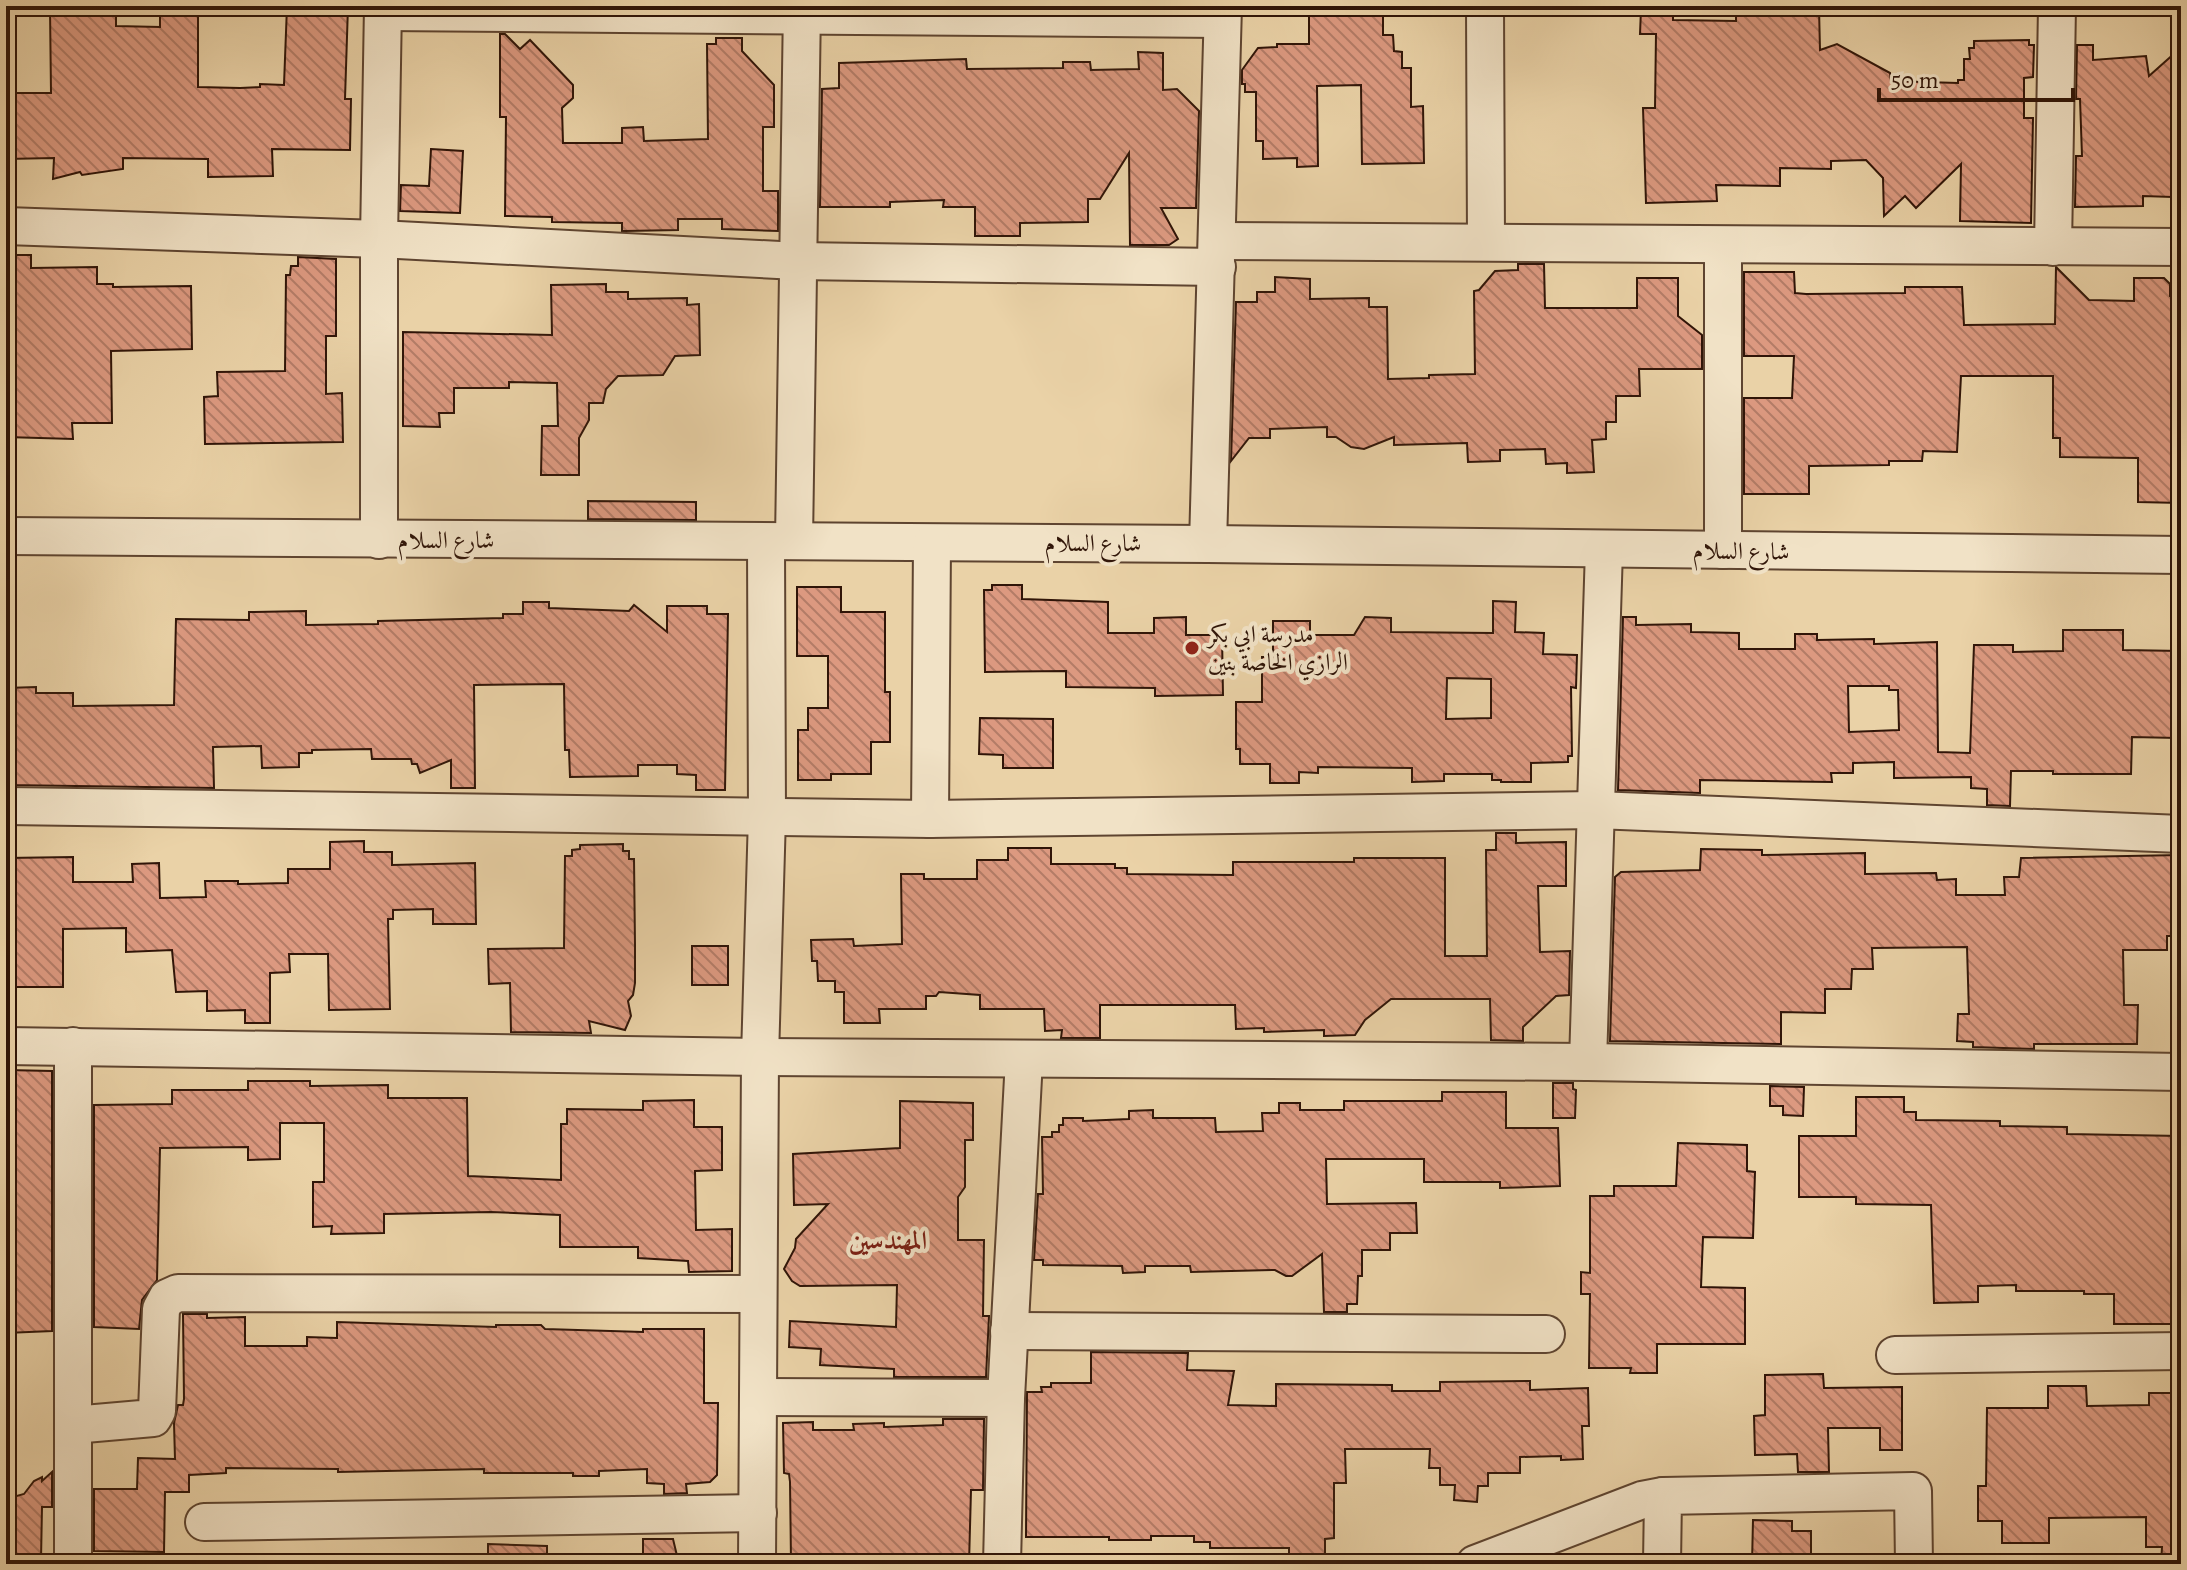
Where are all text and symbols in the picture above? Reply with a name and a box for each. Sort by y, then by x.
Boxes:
scale bar [1879,52,2073,102]
text: 50 m [1891,64,1939,96]
street label: شارع السلام [398,524,494,561]
street label: شارع السلام [1045,527,1141,564]
street label: شارع السلام [1692,534,1790,573]
place label: مدرسة ابي بكر الرازي الخاصة بنين [1205,618,1348,681]
marker: مدرسة ابي بكر الرازي الخاصة بنين [1183,639,1201,657]
district label: المهندسين [849,1223,927,1258]

